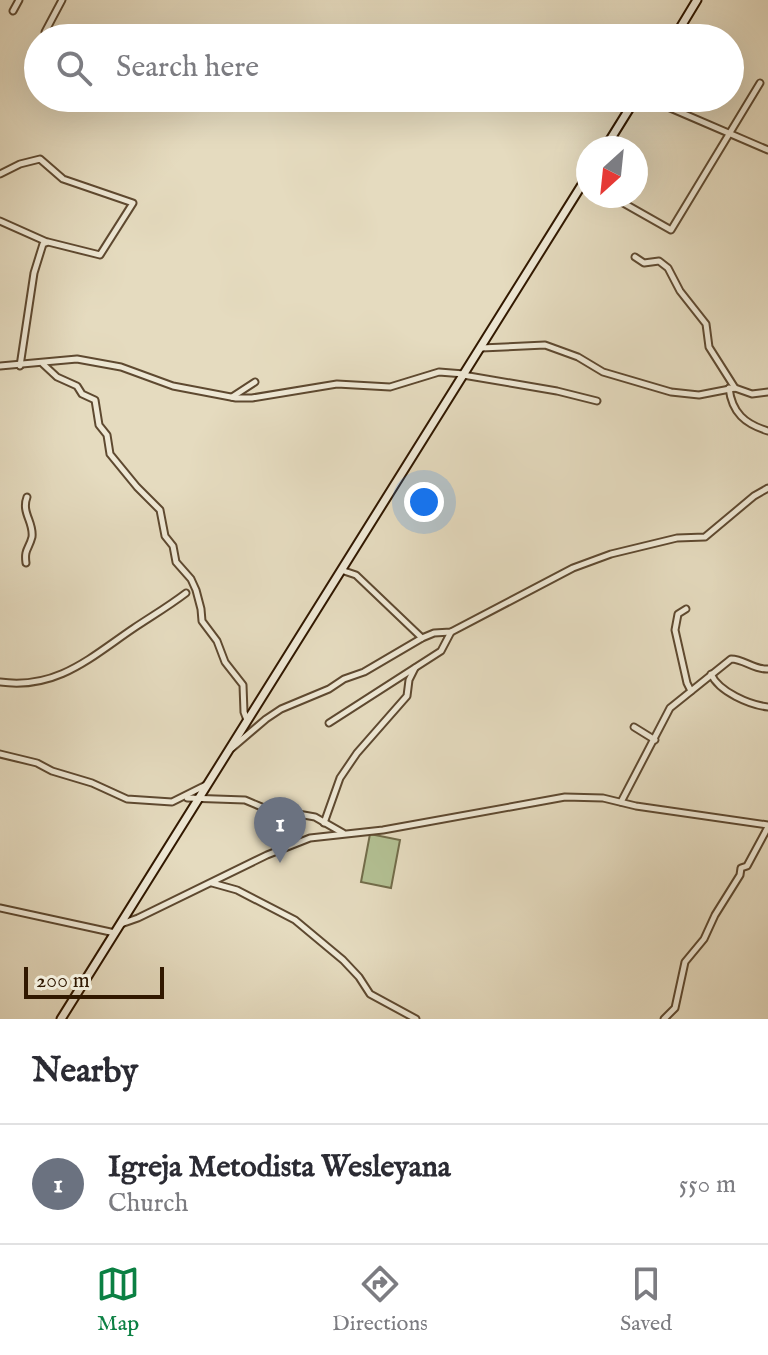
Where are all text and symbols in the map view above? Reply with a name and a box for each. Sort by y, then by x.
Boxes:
search box [24,24,744,112]
icon: search [52,46,96,90]
text: Search here [116,49,259,87]
north arrow [576,136,648,208]
your location [404,482,444,522]
pin: 1 [254,797,306,863]
scale bar [24,963,164,999]
text: 200 m [36,967,90,995]
text: Nearby [32,1050,138,1093]
text: Igreja Metodista Wesleyana [108,1149,451,1187]
text: 1 [53,1168,63,1201]
text: 550 m [679,1168,736,1201]
text: Church [108,1187,188,1220]
tab: Map [96,1262,140,1338]
tab: Directions [332,1262,428,1338]
tab: Saved [620,1262,672,1338]

